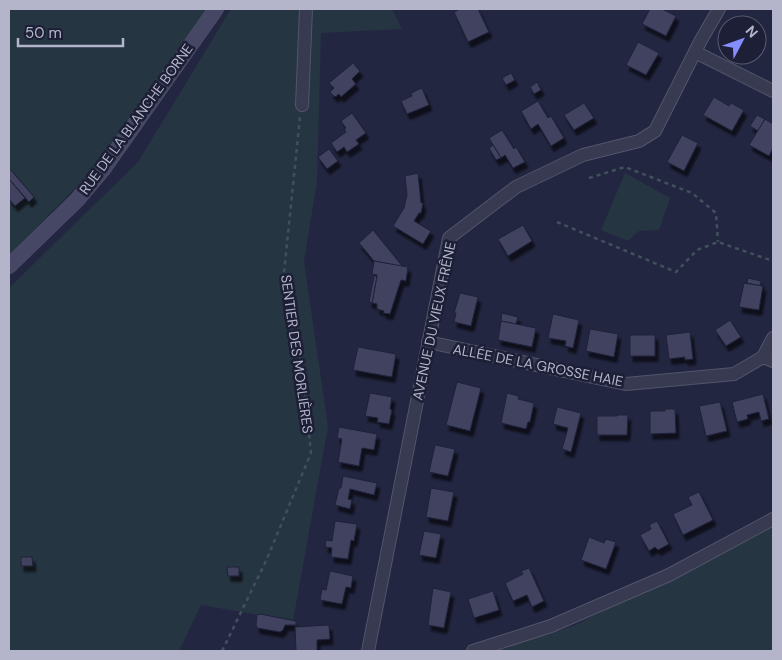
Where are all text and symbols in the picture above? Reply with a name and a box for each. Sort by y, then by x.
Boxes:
scale bar [18,15,122,47]
north arrow [717,15,767,65]
text: N [742,22,762,41]
text: 50 m [25,23,62,43]
street label: RUE DE LA BLANCHE BORNE [75,40,197,198]
street label: AVENUE DU VIEUX FRÊNE [408,240,460,402]
street label: SENTIER DES MORLIÈRES [277,274,317,434]
street label: ALLÉE DE LA GROSSE HAIE [451,340,625,390]

